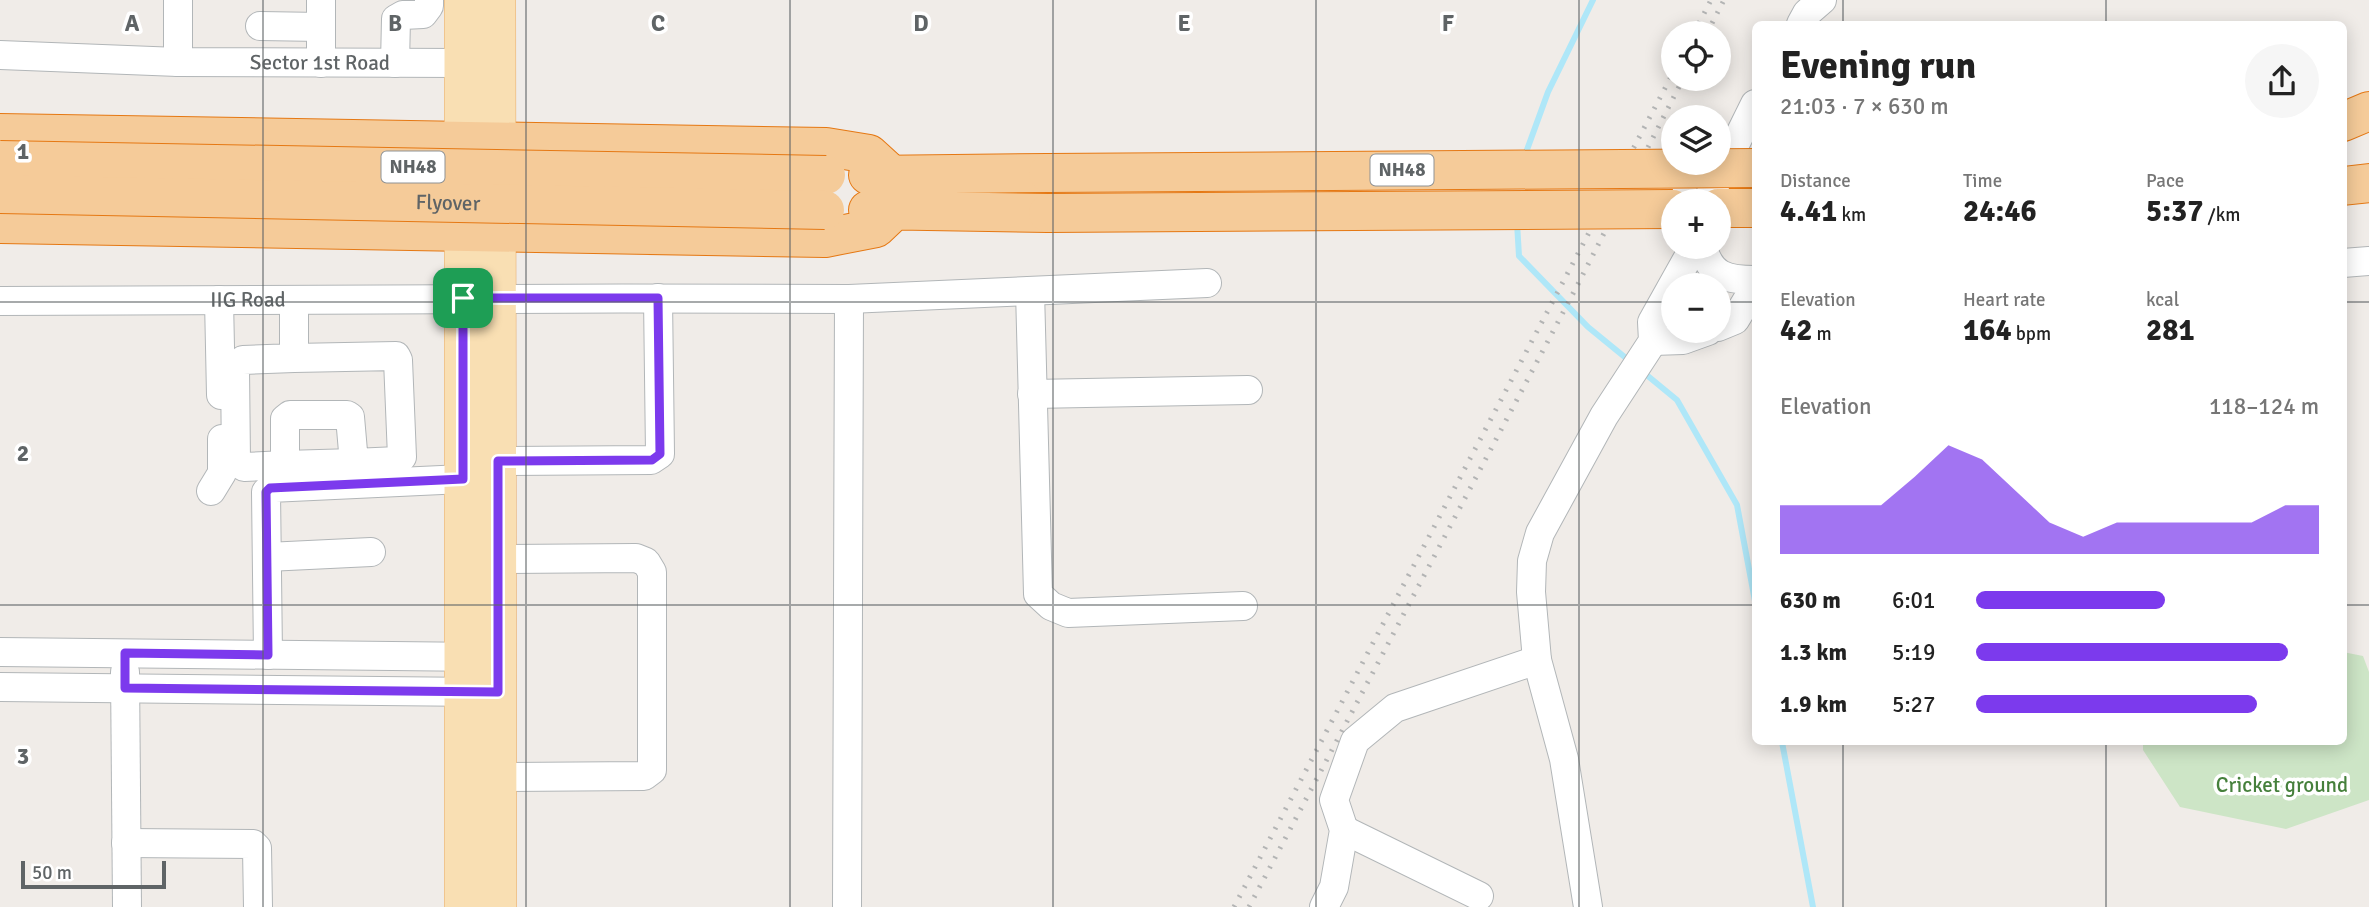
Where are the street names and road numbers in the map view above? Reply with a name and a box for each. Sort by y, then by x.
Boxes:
street label: Sector 1st Road [250,49,390,76]
road number: NH48 [382,152,444,182]
road number: NH48 [1370,154,1434,186]
street label: Flyover [415,189,481,216]
street label: IIG Road [210,286,286,313]

